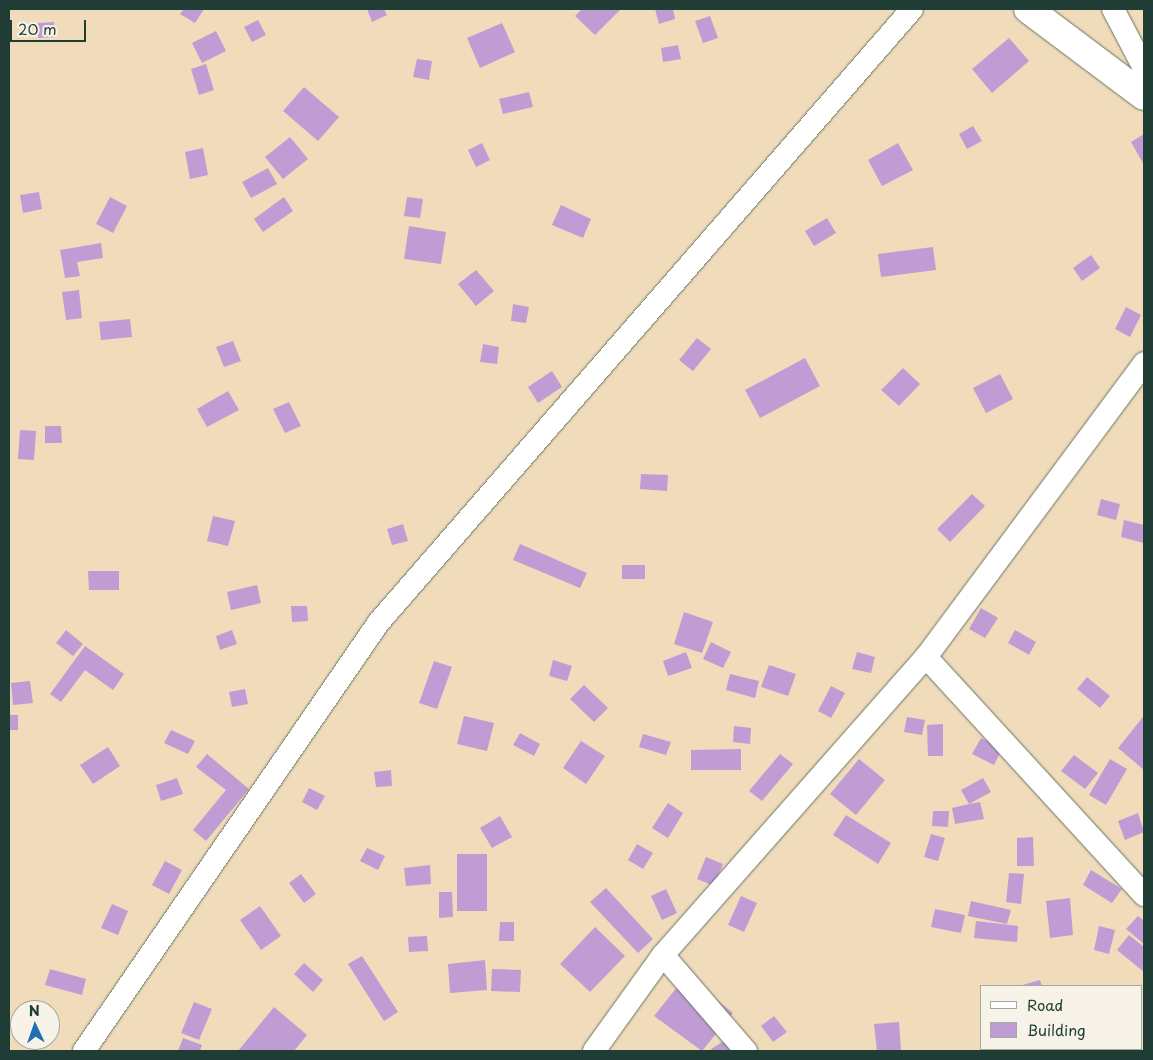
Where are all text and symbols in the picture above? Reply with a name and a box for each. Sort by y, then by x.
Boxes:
scale bar [12,10,89,42]
text: 20 m [18,17,57,40]
legend [980,985,1143,1050]
text: Road [1027,993,1063,1016]
north arrow [10,1000,60,1050]
text: N [28,1000,40,1021]
text: Building [1027,1018,1086,1041]

